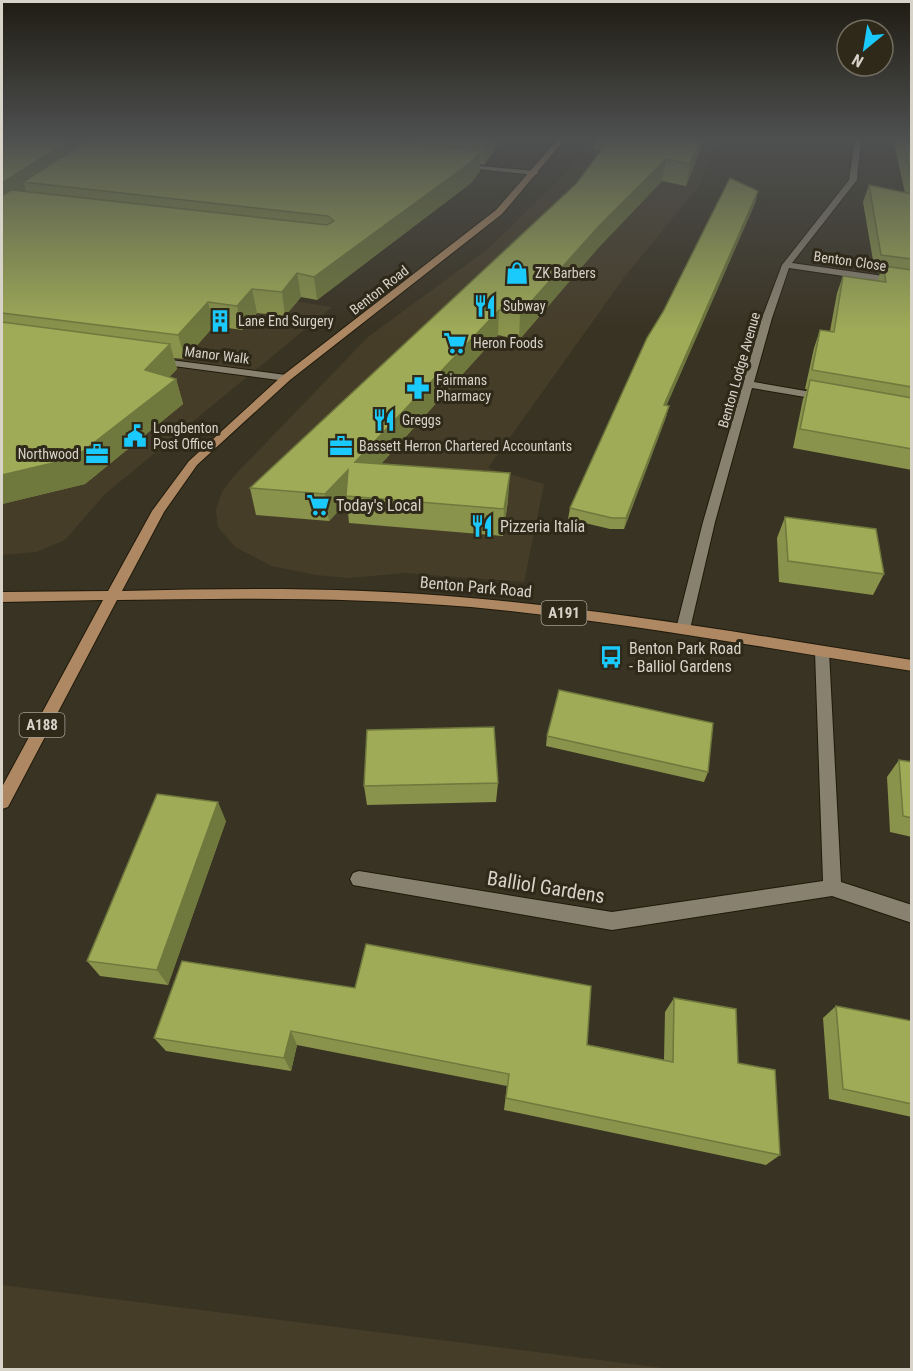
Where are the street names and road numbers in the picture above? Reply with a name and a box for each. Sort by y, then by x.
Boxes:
street label: Benton Close [813,248,888,274]
street label: Benton Road [346,262,412,318]
street label: Benton Lodge Avenue [715,310,763,430]
street label: Manor Walk [184,343,251,367]
street label: Benton Park Road [419,573,533,601]
road number: A191 [542,601,586,625]
road number: A188 [20,713,64,737]
street label: Balliol Gardens [485,866,607,908]

